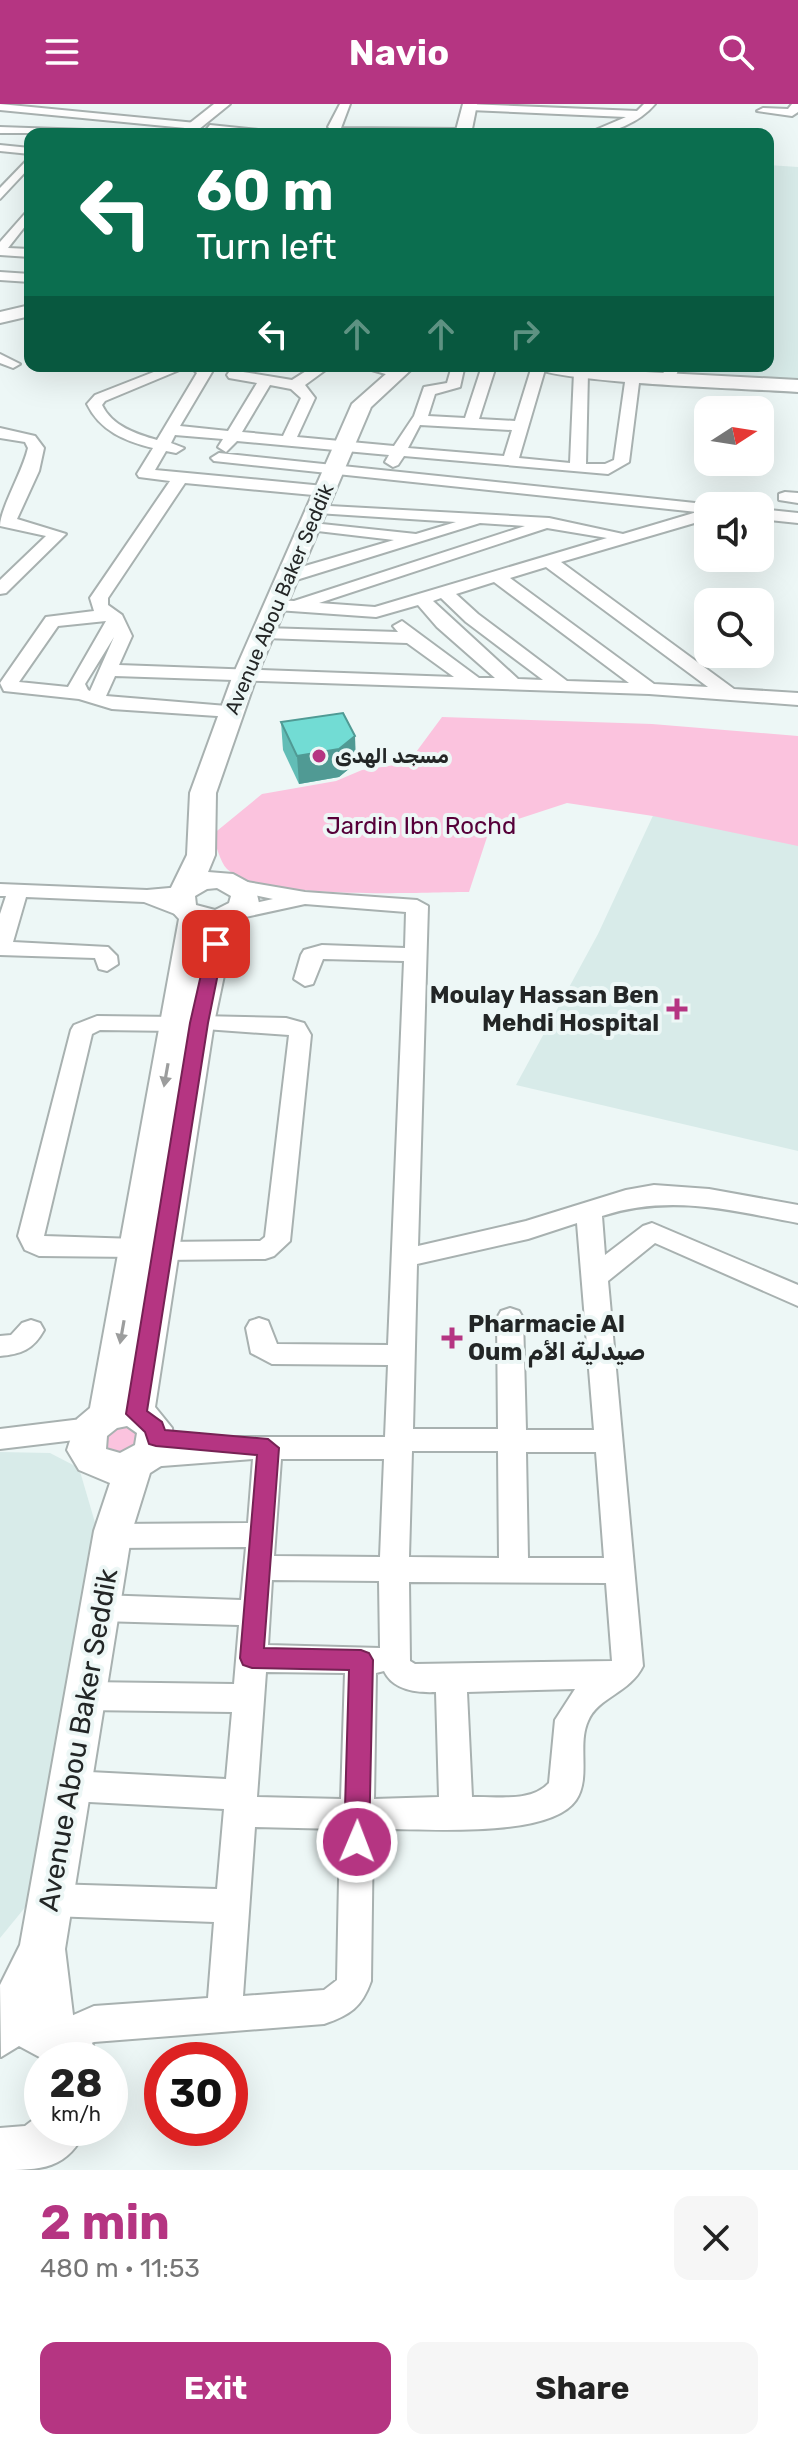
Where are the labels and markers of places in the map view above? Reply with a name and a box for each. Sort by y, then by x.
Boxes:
place label: مسجد الهدى [335,744,449,768]
marker: مسجد الهدى [310,747,328,765]
pin [182,910,250,978]
place label: Moulay Hassan Ben Mehdi Hospital [430,981,659,1037]
marker: Moulay Hassan Ben Mehdi Hospital [666,998,688,1020]
place label: Pharmacie Al Oum صيدلية الأم [468,1310,645,1368]
marker: Pharmacie Al Oum صيدلية الأم [443,1329,461,1347]

